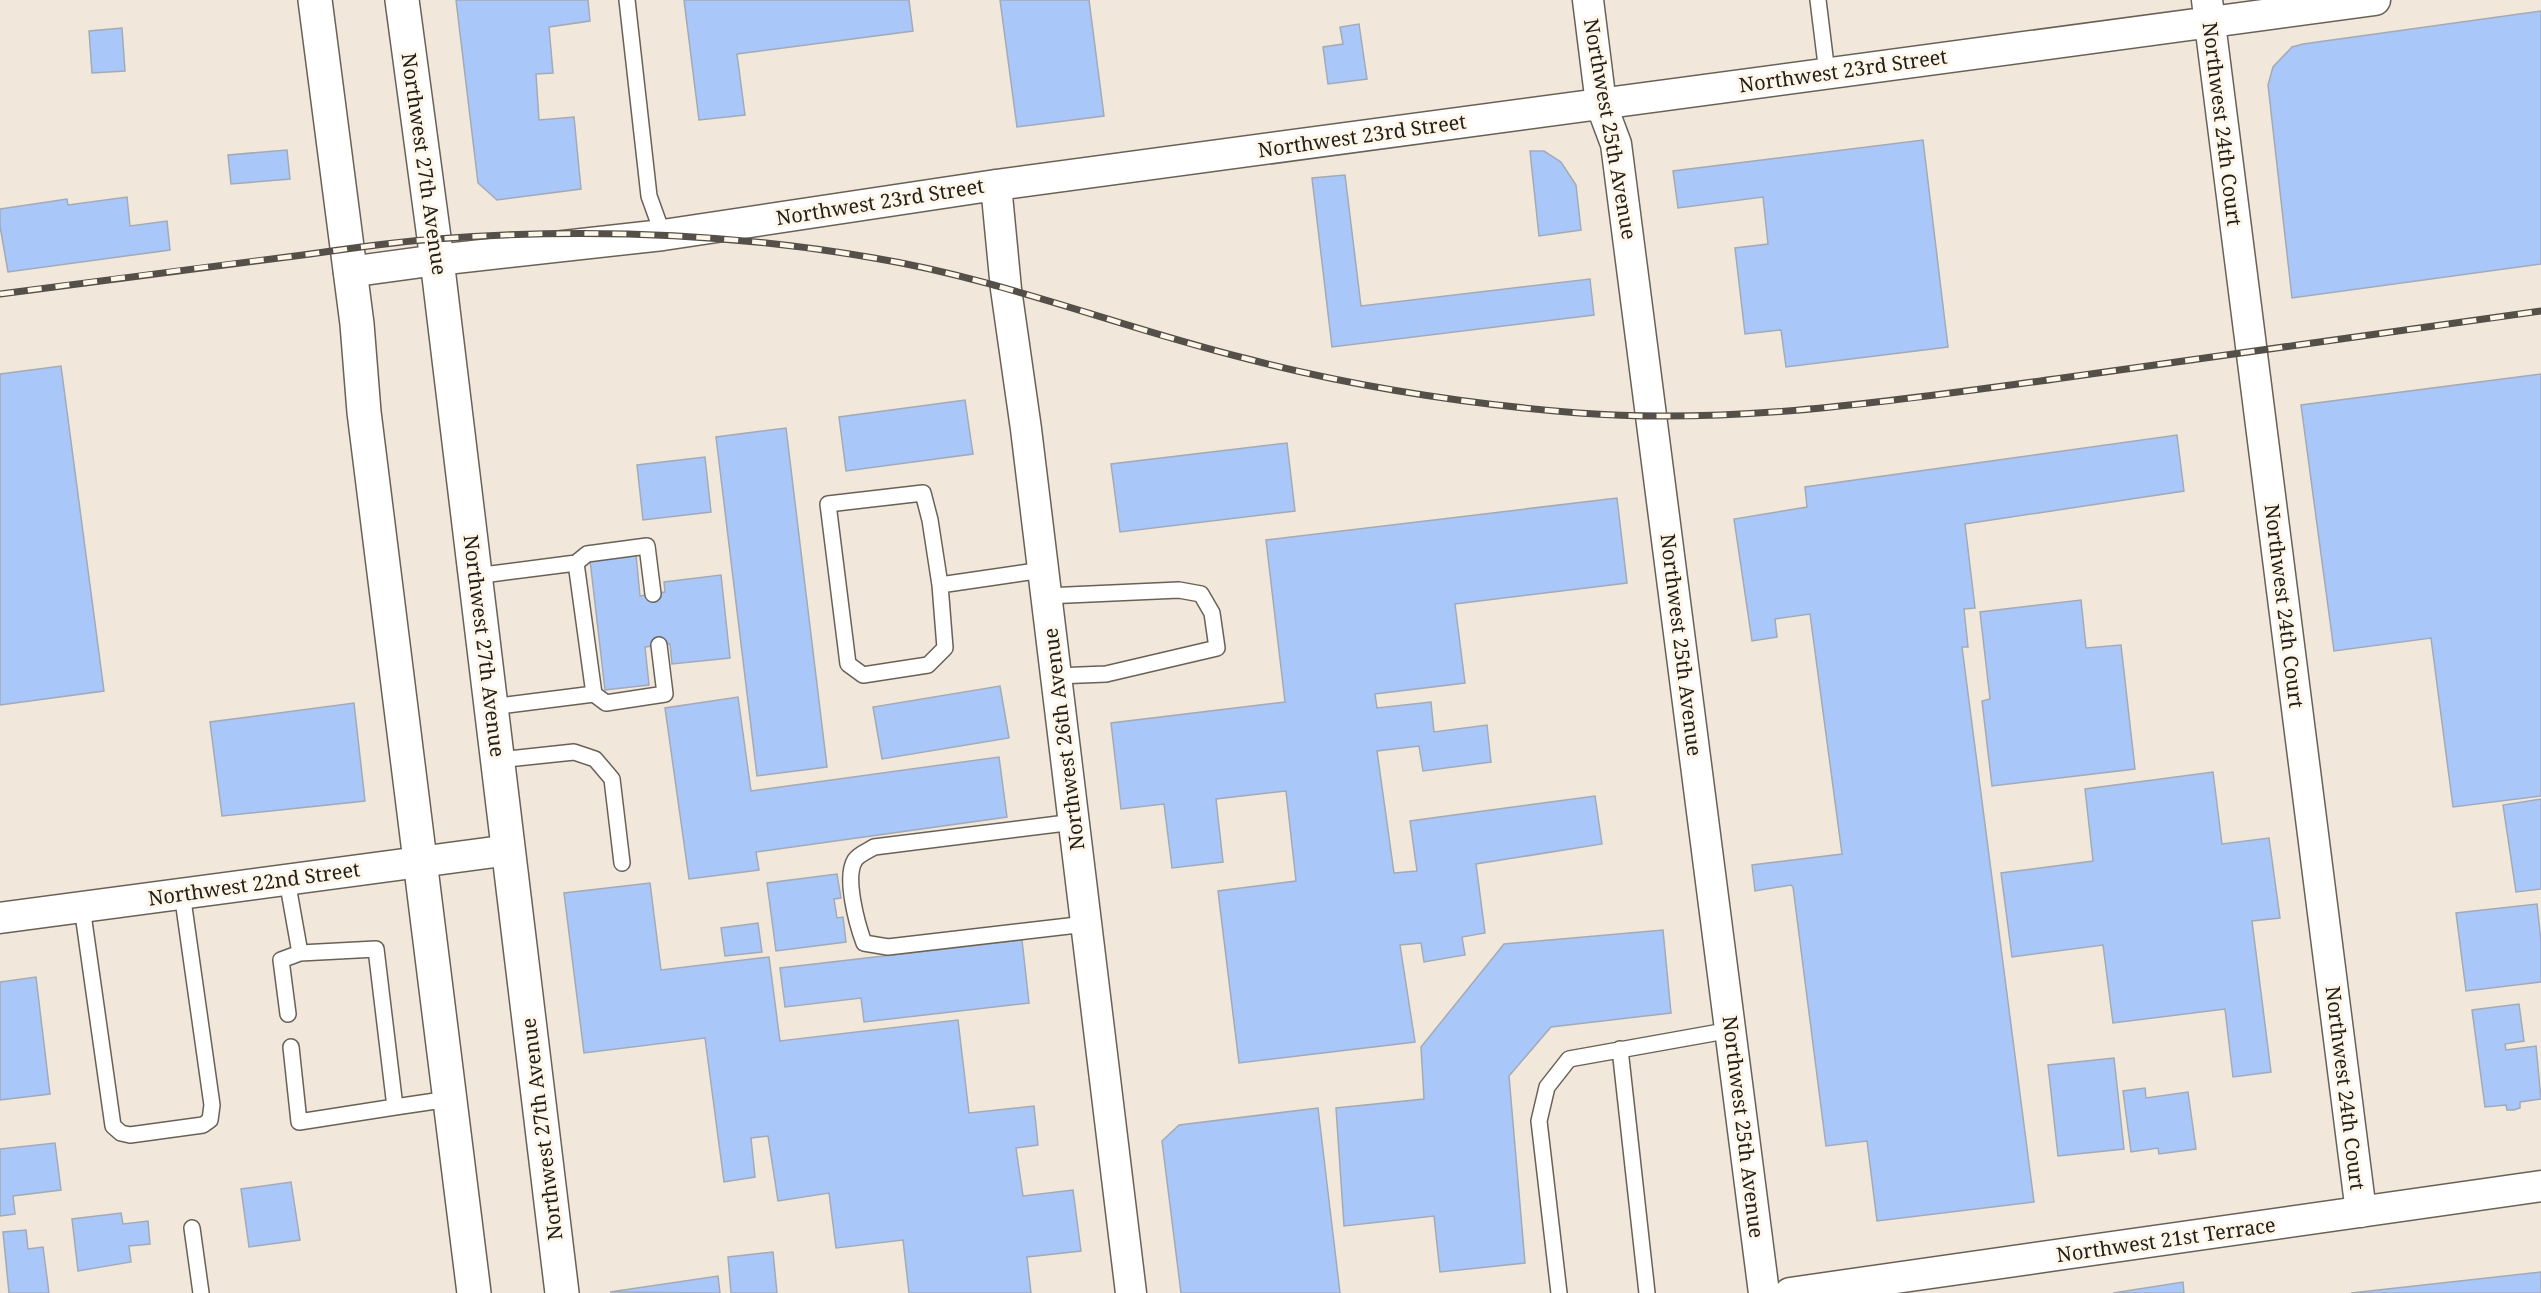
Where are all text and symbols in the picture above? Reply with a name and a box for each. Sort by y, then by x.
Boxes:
street label: Northwest 25th Avenue [1578,16,1643,242]
street label: Northwest 24th Court [2197,20,2248,228]
street label: Northwest 23rd Street [1737,43,1949,99]
street label: Northwest 27th Avenue [396,51,453,277]
street label: Northwest 23rd Street [1256,108,1468,164]
street label: Northwest 23rd Street [774,172,986,231]
street label: Northwest 24th Court [2259,502,2310,710]
street label: Northwest 25th Avenue [1654,532,1709,758]
street label: Northwest 27th Avenue [457,533,512,759]
street label: Northwest 26th Avenue [1036,626,1091,852]
street label: Northwest 22nd Street [146,855,362,912]
street label: Northwest 24th Court [2320,984,2371,1192]
street label: Northwest 25th Avenue [1716,1014,1771,1240]
street label: Northwest 27th Avenue [514,1016,569,1242]
street label: Northwest 21st Terrace [2055,1211,2277,1268]

